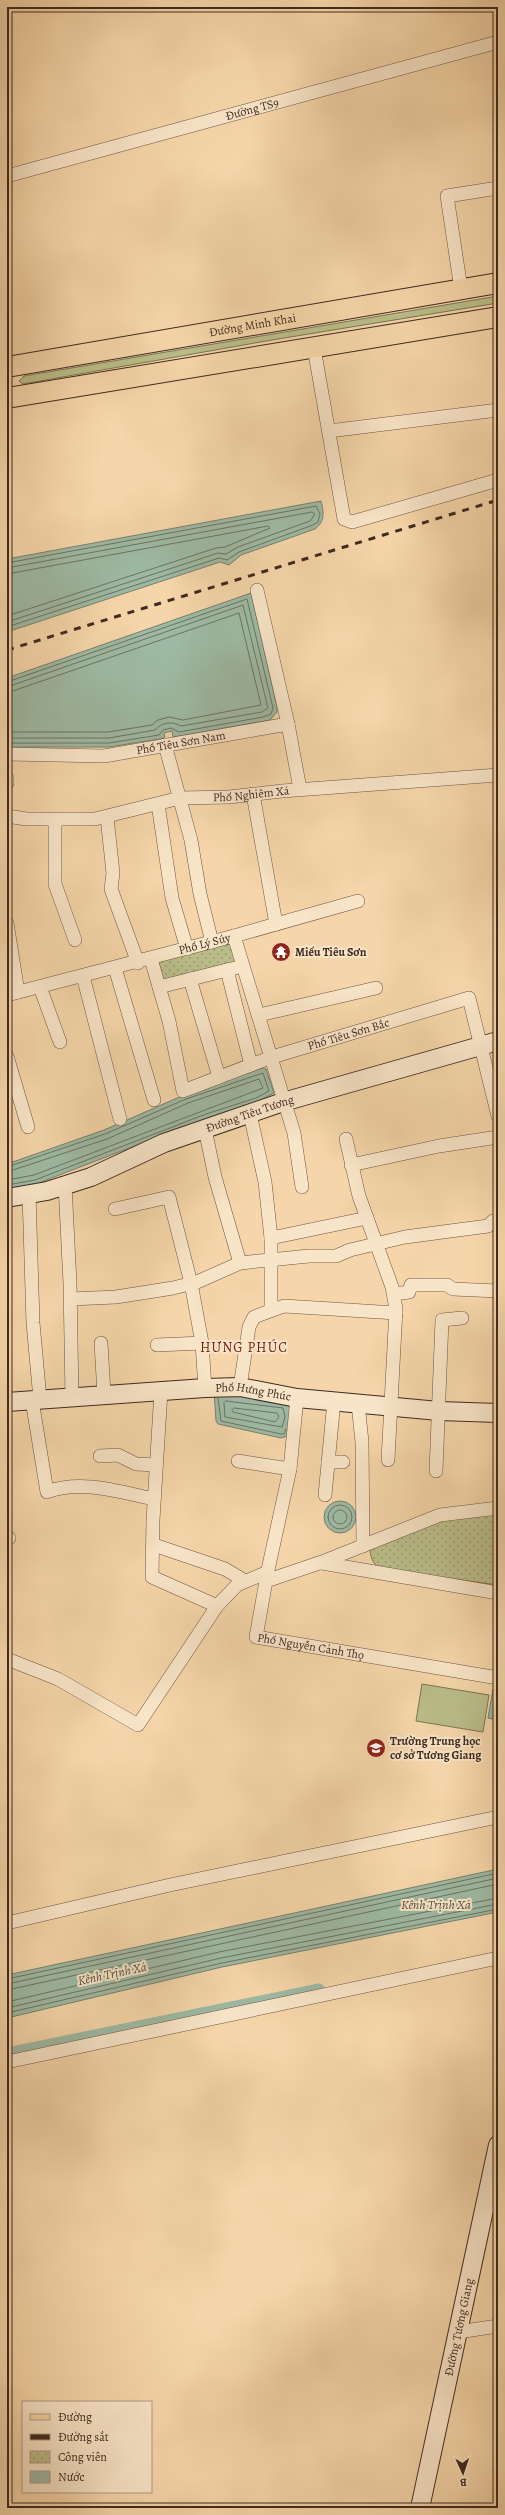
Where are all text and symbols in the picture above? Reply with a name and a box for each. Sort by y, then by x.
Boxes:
street label: Đường TS9 [224,94,281,124]
street label: Đường Minh Khai [208,310,297,340]
street label: Phố Tiêu Sơn Nam [135,727,227,758]
street label: Phố Nghiêm Xá [213,782,290,805]
street label: Phố Lý Súy [177,929,233,958]
temple icon: Miếu Tiêu Sơn [270,941,292,963]
place label: Miếu Tiêu Sơn [295,944,367,960]
street label: Phố Tiêu Sơn Bắc [306,1014,391,1054]
street label: Đường Tiêu Tương [204,1091,296,1136]
district label: HƯNG PHÚC [200,1338,288,1357]
street label: Phố Hưng Phúc [215,1378,292,1405]
street label: Phố Nguyễn Cảnh Thọ [256,1629,365,1663]
place label: Trường Trung học cơ sở Tương Giang [390,1733,482,1763]
school or university icon: Trường Trung học cơ sở Tương Giang [365,1737,387,1759]
water label: Kênh Trịnh Xá [401,1896,471,1913]
water label: Kênh Trịnh Xá [76,1958,148,1989]
street label: Đường Tương Giang [441,2277,477,2378]
legend [22,2401,152,2493]
text: Đường [58,2409,92,2425]
text: Đường sắt [58,2429,109,2445]
text: Công viên [58,2449,107,2465]
north arrow [443,2453,483,2493]
text: Nước [58,2469,85,2485]
text: B [460,2475,467,2490]

